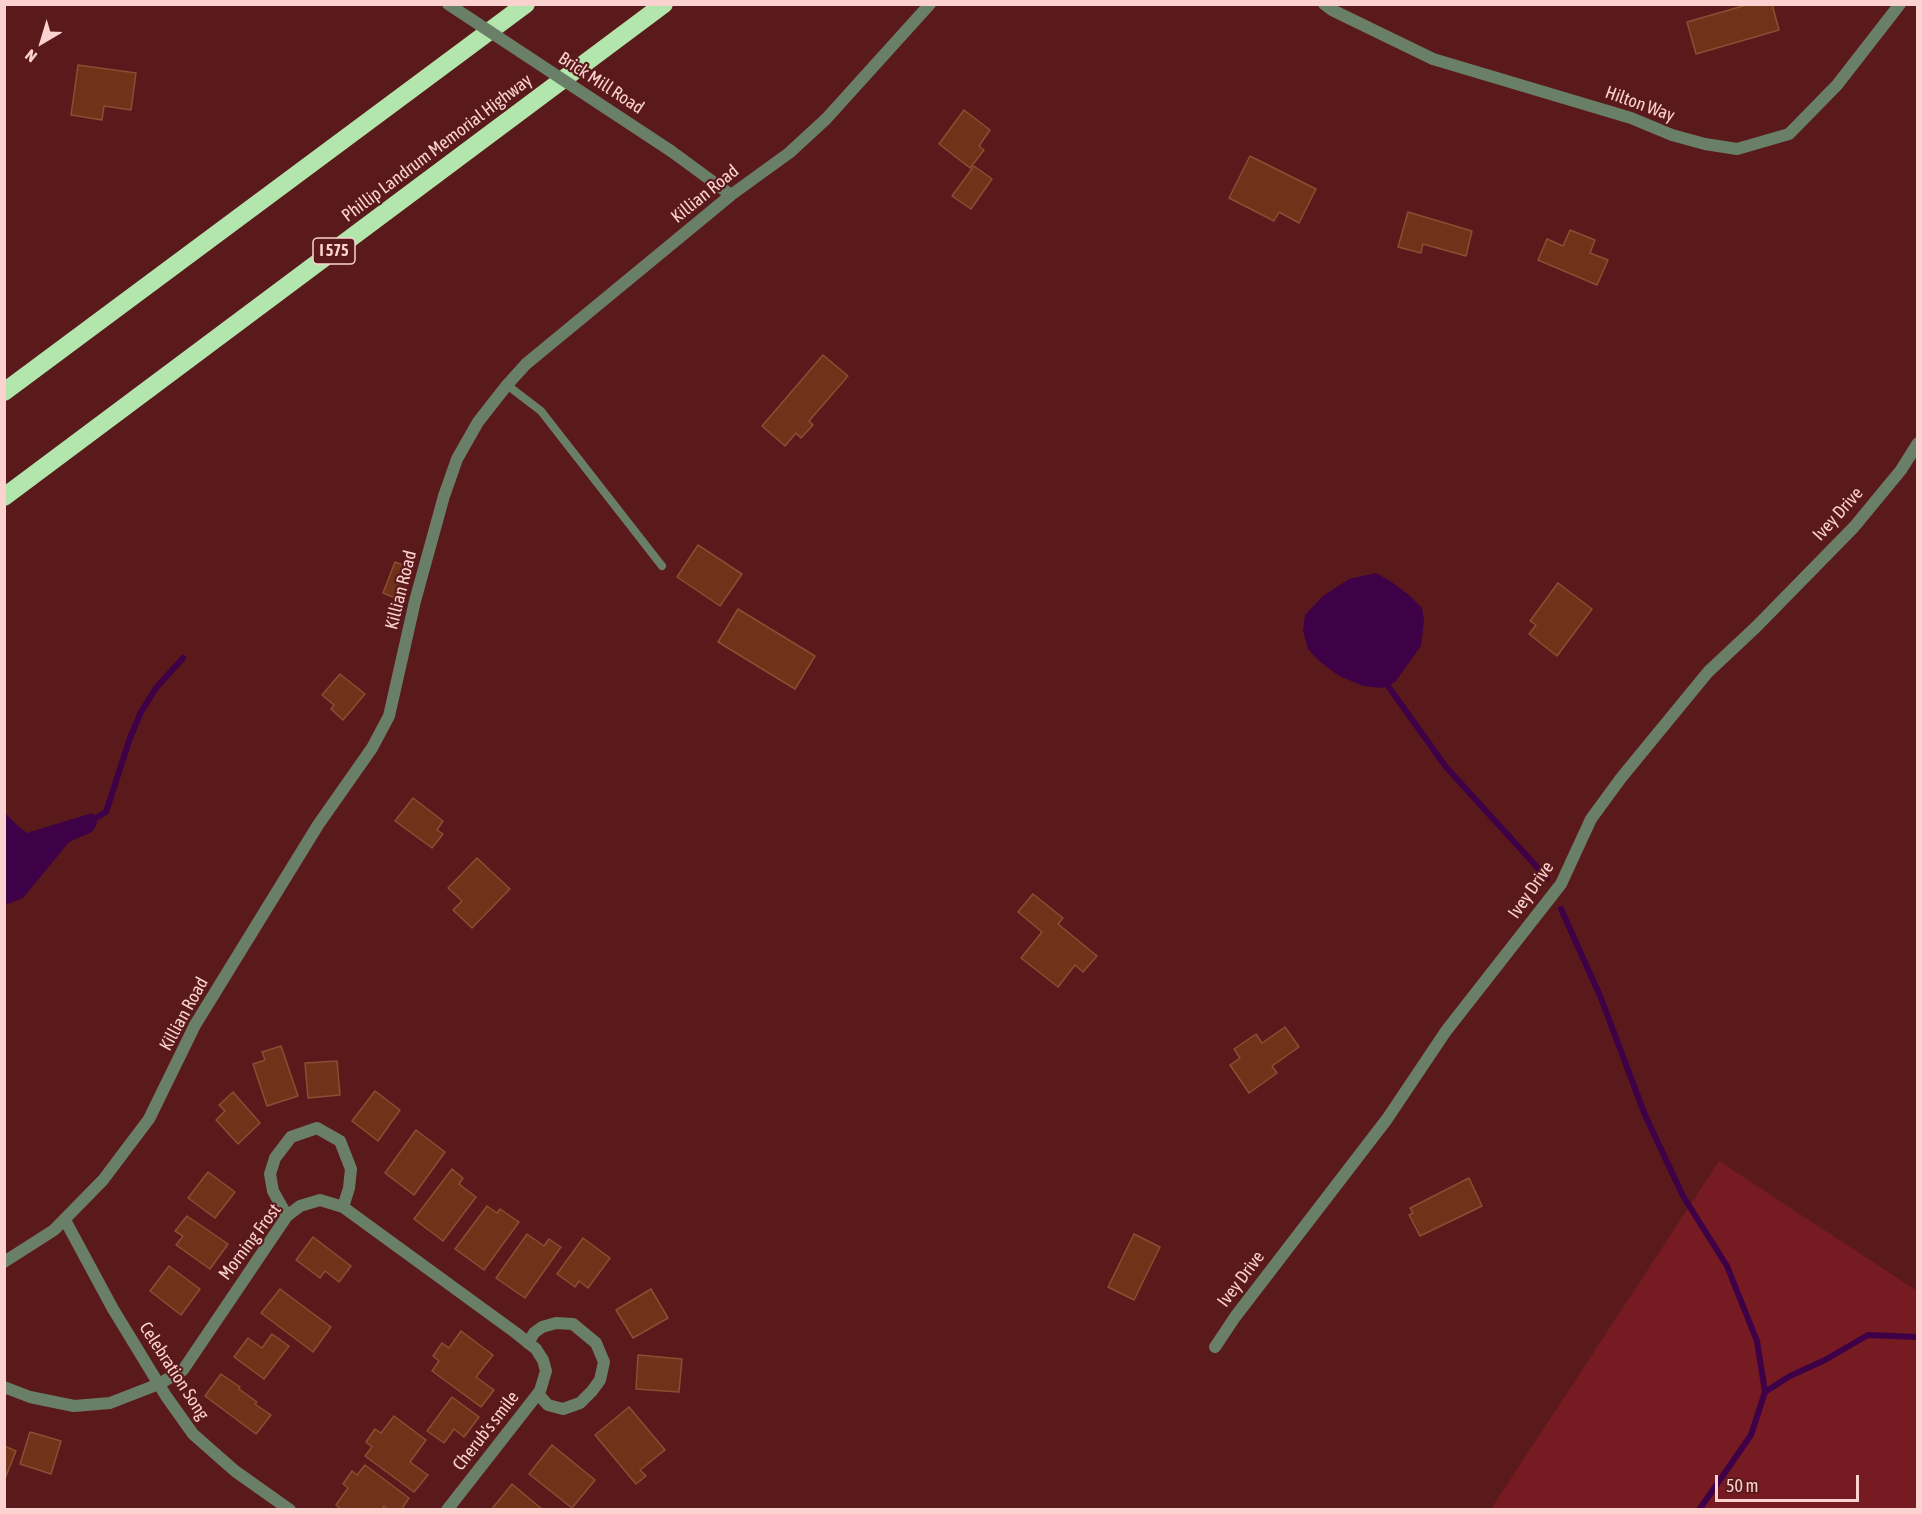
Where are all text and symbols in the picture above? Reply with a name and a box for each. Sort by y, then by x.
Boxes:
north arrow [12,12,72,72]
text: N [22,46,40,66]
street label: Brick Mill Road [554,47,648,119]
street label: Phillip Landrum Memorial Highway [338,69,536,227]
street label: Hilton Way [1602,81,1678,127]
street label: Killian Road [667,160,743,228]
road number: I 575 [313,238,355,264]
street label: Ivey Drive [1808,483,1868,545]
street label: Killian Road [381,548,421,632]
street label: Ivey Drive [1504,857,1558,923]
street label: Killian Road [155,974,213,1054]
street label: Morning Frost [214,1200,286,1284]
street label: Ivey Drive [1213,1247,1269,1311]
street label: Celebration Song [134,1318,214,1424]
street label: Cherub's smile [448,1387,524,1475]
scale bar [1718,1463,1862,1501]
text: 50 m [1726,1475,1758,1496]

